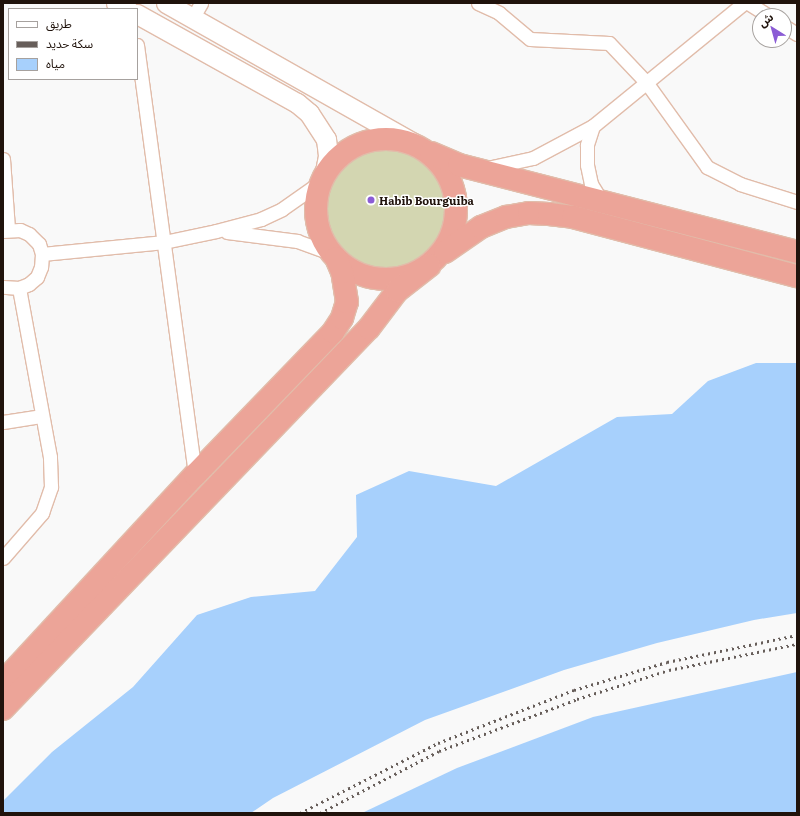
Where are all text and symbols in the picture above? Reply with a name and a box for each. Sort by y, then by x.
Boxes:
legend [8,8,138,80]
north arrow [752,8,792,48]
text: ش [755,8,776,30]
text: طريق [46,14,72,32]
text: سكة حديد [46,34,93,52]
text: مياه [46,54,65,72]
place label: Habib Bourguiba [379,193,474,207]
marker: Habib Bourguiba [366,195,376,205]

